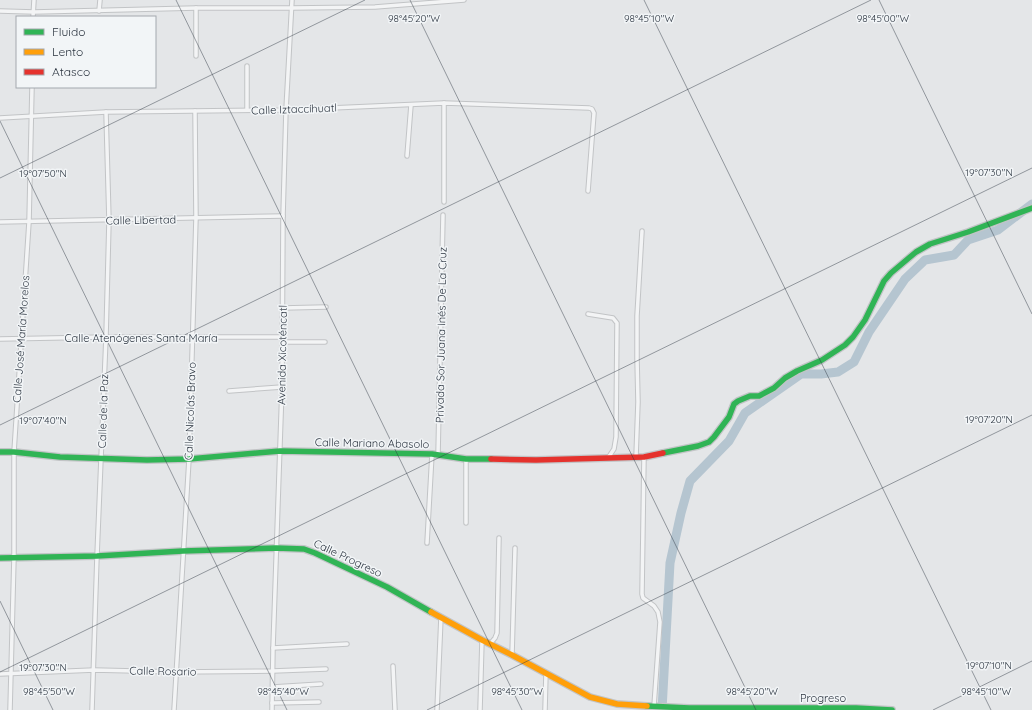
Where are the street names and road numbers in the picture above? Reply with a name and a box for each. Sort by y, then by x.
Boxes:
street label: Calle Iztaccíhuatl [251,101,337,117]
street label: Calle Libertad [106,212,176,228]
street label: Privada Sor Juana Inés De La Cruz [432,247,450,423]
street label: Calle José María Morelos [10,275,32,403]
street label: Avenida Xicoténcatl [274,305,290,405]
street label: Calle Atenógenes Santa María [64,331,218,345]
street label: Calle Nicolás Bravo [181,361,199,460]
street label: Calle de la Paz [95,374,111,448]
street label: Calle Mariano Abasolo [315,435,430,451]
street label: Calle Progreso [311,536,385,580]
street label: Calle Rosario [129,663,197,679]
street label: Progreso [800,691,846,705]

